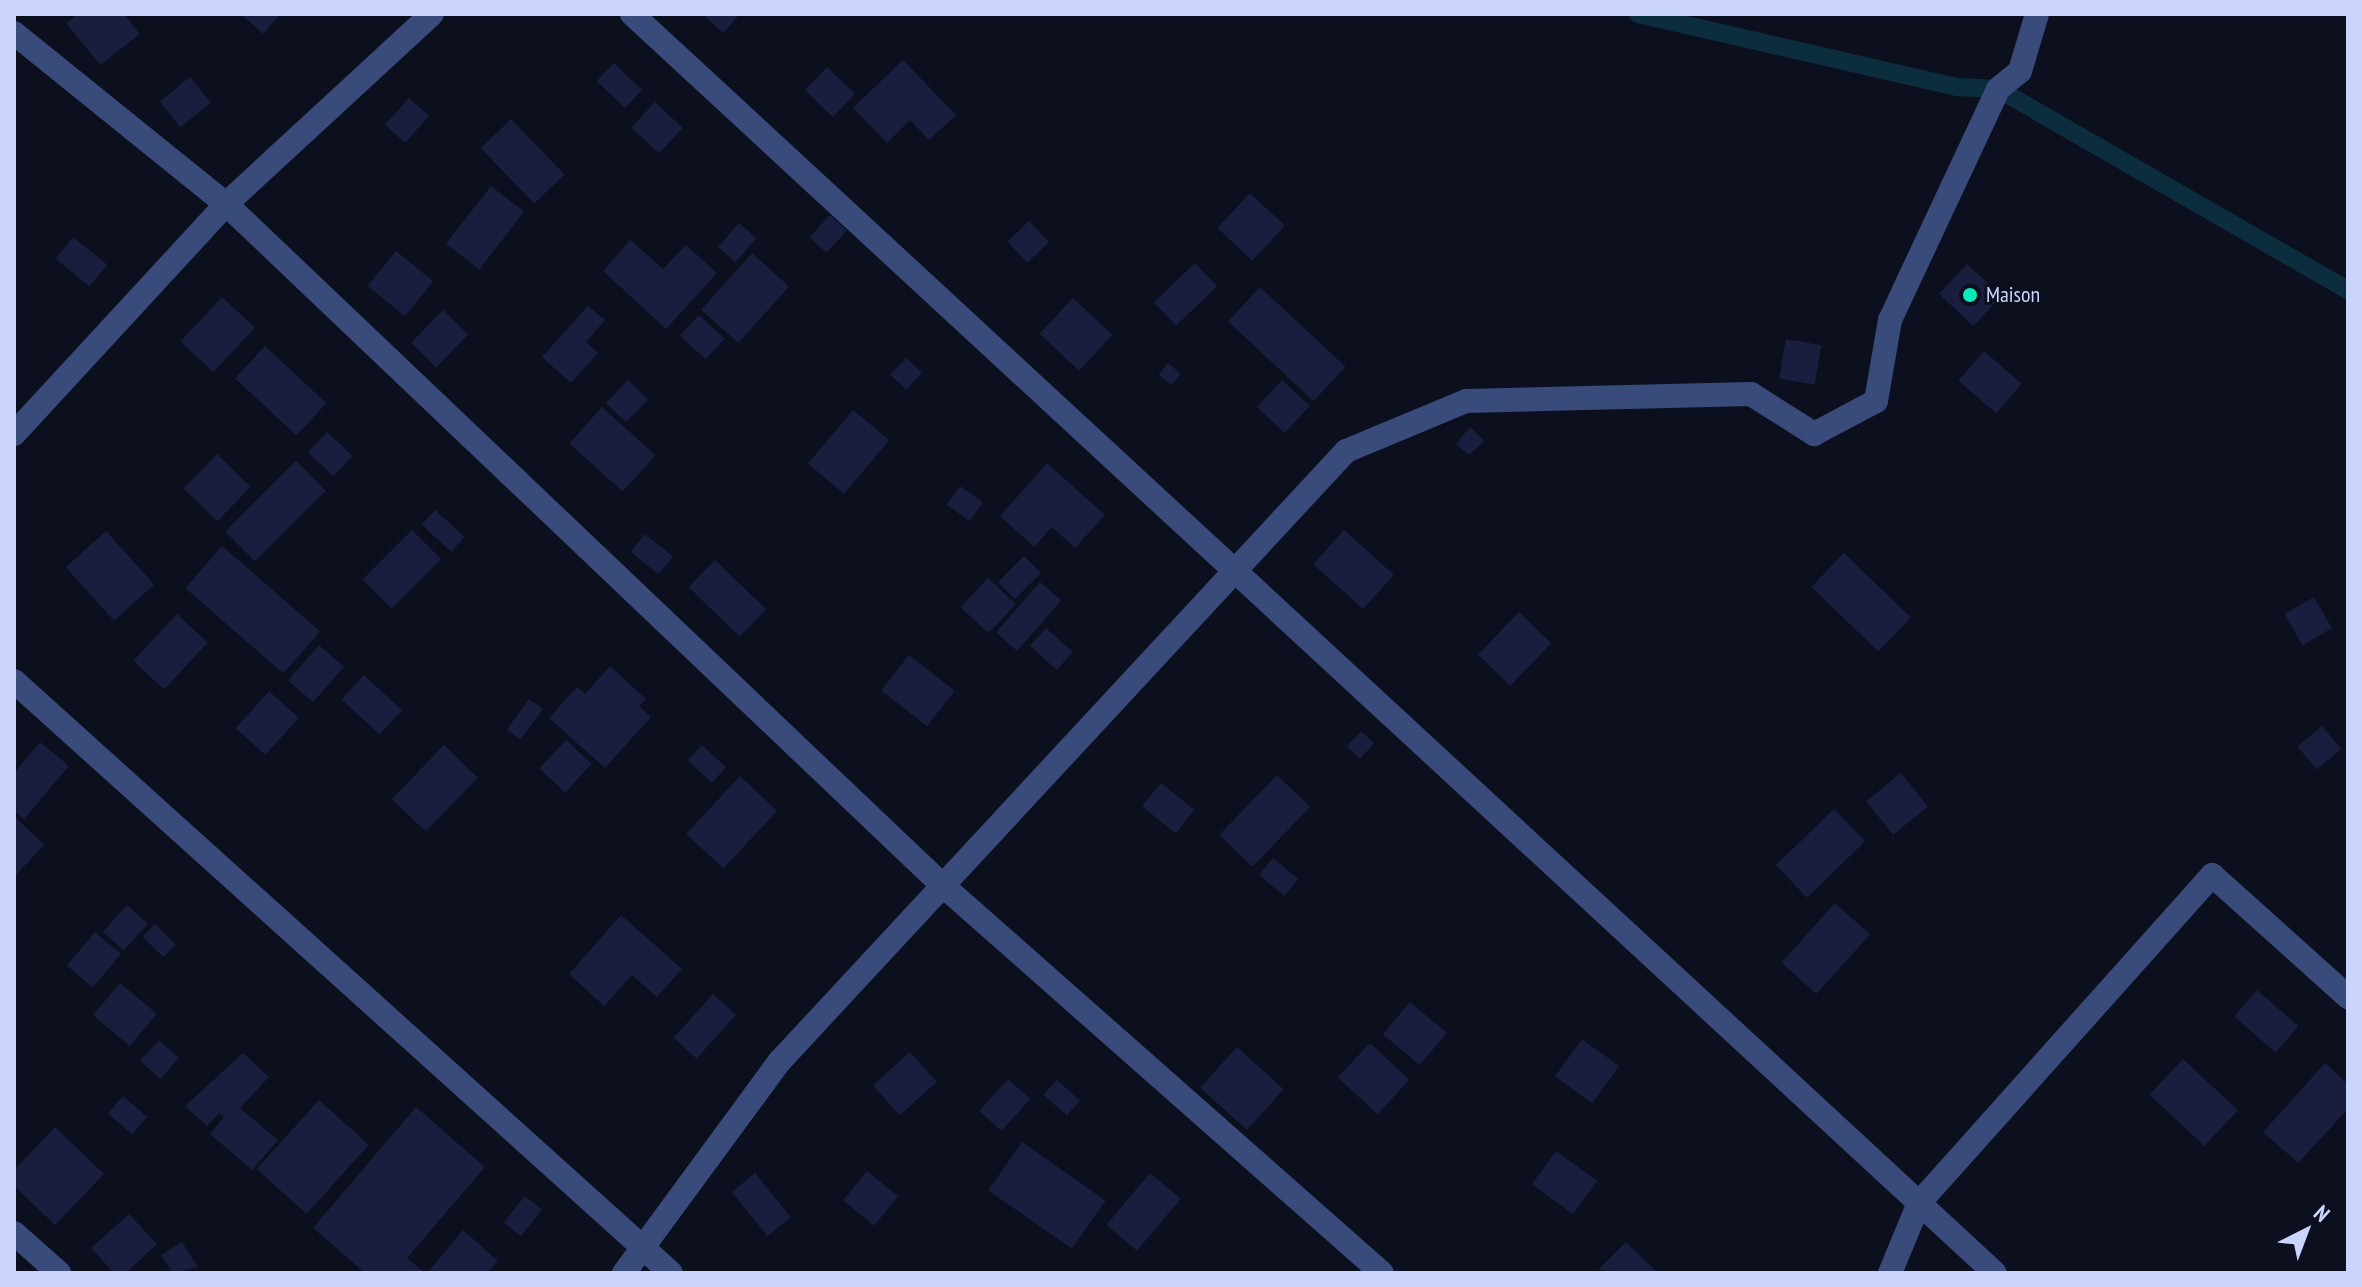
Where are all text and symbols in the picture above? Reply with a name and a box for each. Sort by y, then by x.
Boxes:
place label: Maison [1986,282,2040,308]
marker: Maison [1961,286,1979,304]
north arrow [2266,1191,2346,1271]
text: N [2308,1199,2336,1228]

